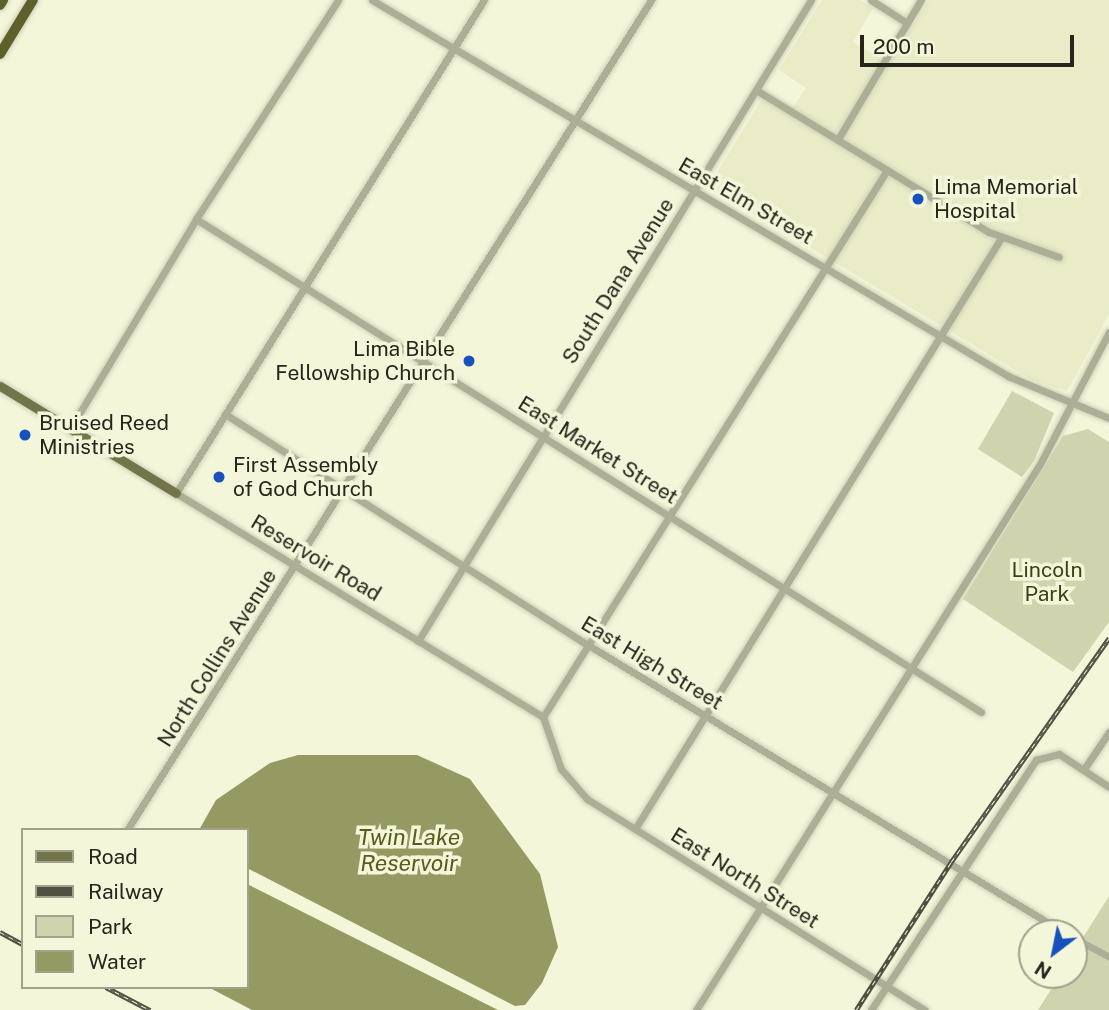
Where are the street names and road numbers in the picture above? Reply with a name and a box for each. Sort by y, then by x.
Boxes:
street label: East Elm Street [674,152,818,250]
street label: South Dana Avenue [557,194,679,368]
street label: East Market Street [513,391,683,509]
street label: Reservoir Road [246,509,386,607]
street label: North Collins Avenue [152,565,282,751]
street label: East High Street [577,611,727,715]
street label: East North Street [666,822,824,934]

